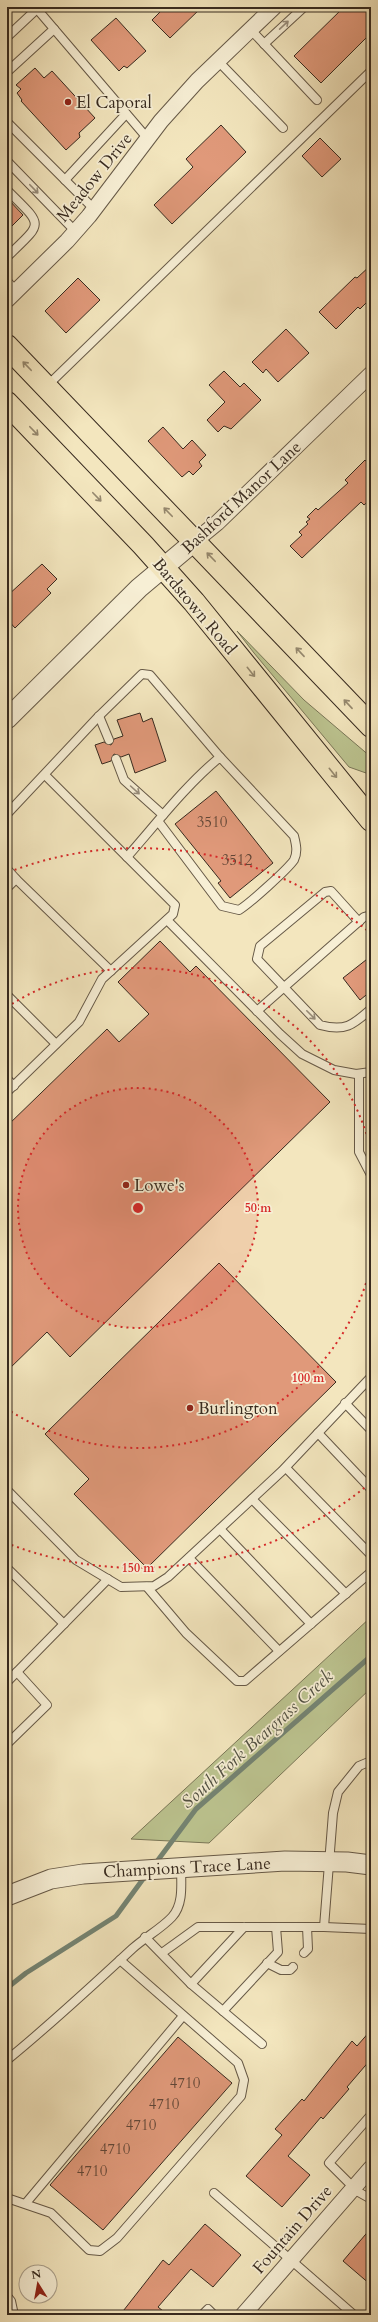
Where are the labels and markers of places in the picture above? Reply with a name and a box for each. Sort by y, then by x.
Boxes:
place label: El Caporal [76,91,153,114]
marker: El Caporal [63,97,73,107]
place label: Lowe's [134,1174,185,1197]
marker: Lowe's [121,1180,131,1190]
centre of rings [131,1201,145,1215]
place label: Burlington [198,1397,278,1420]
marker: Burlington [185,1403,195,1413]

